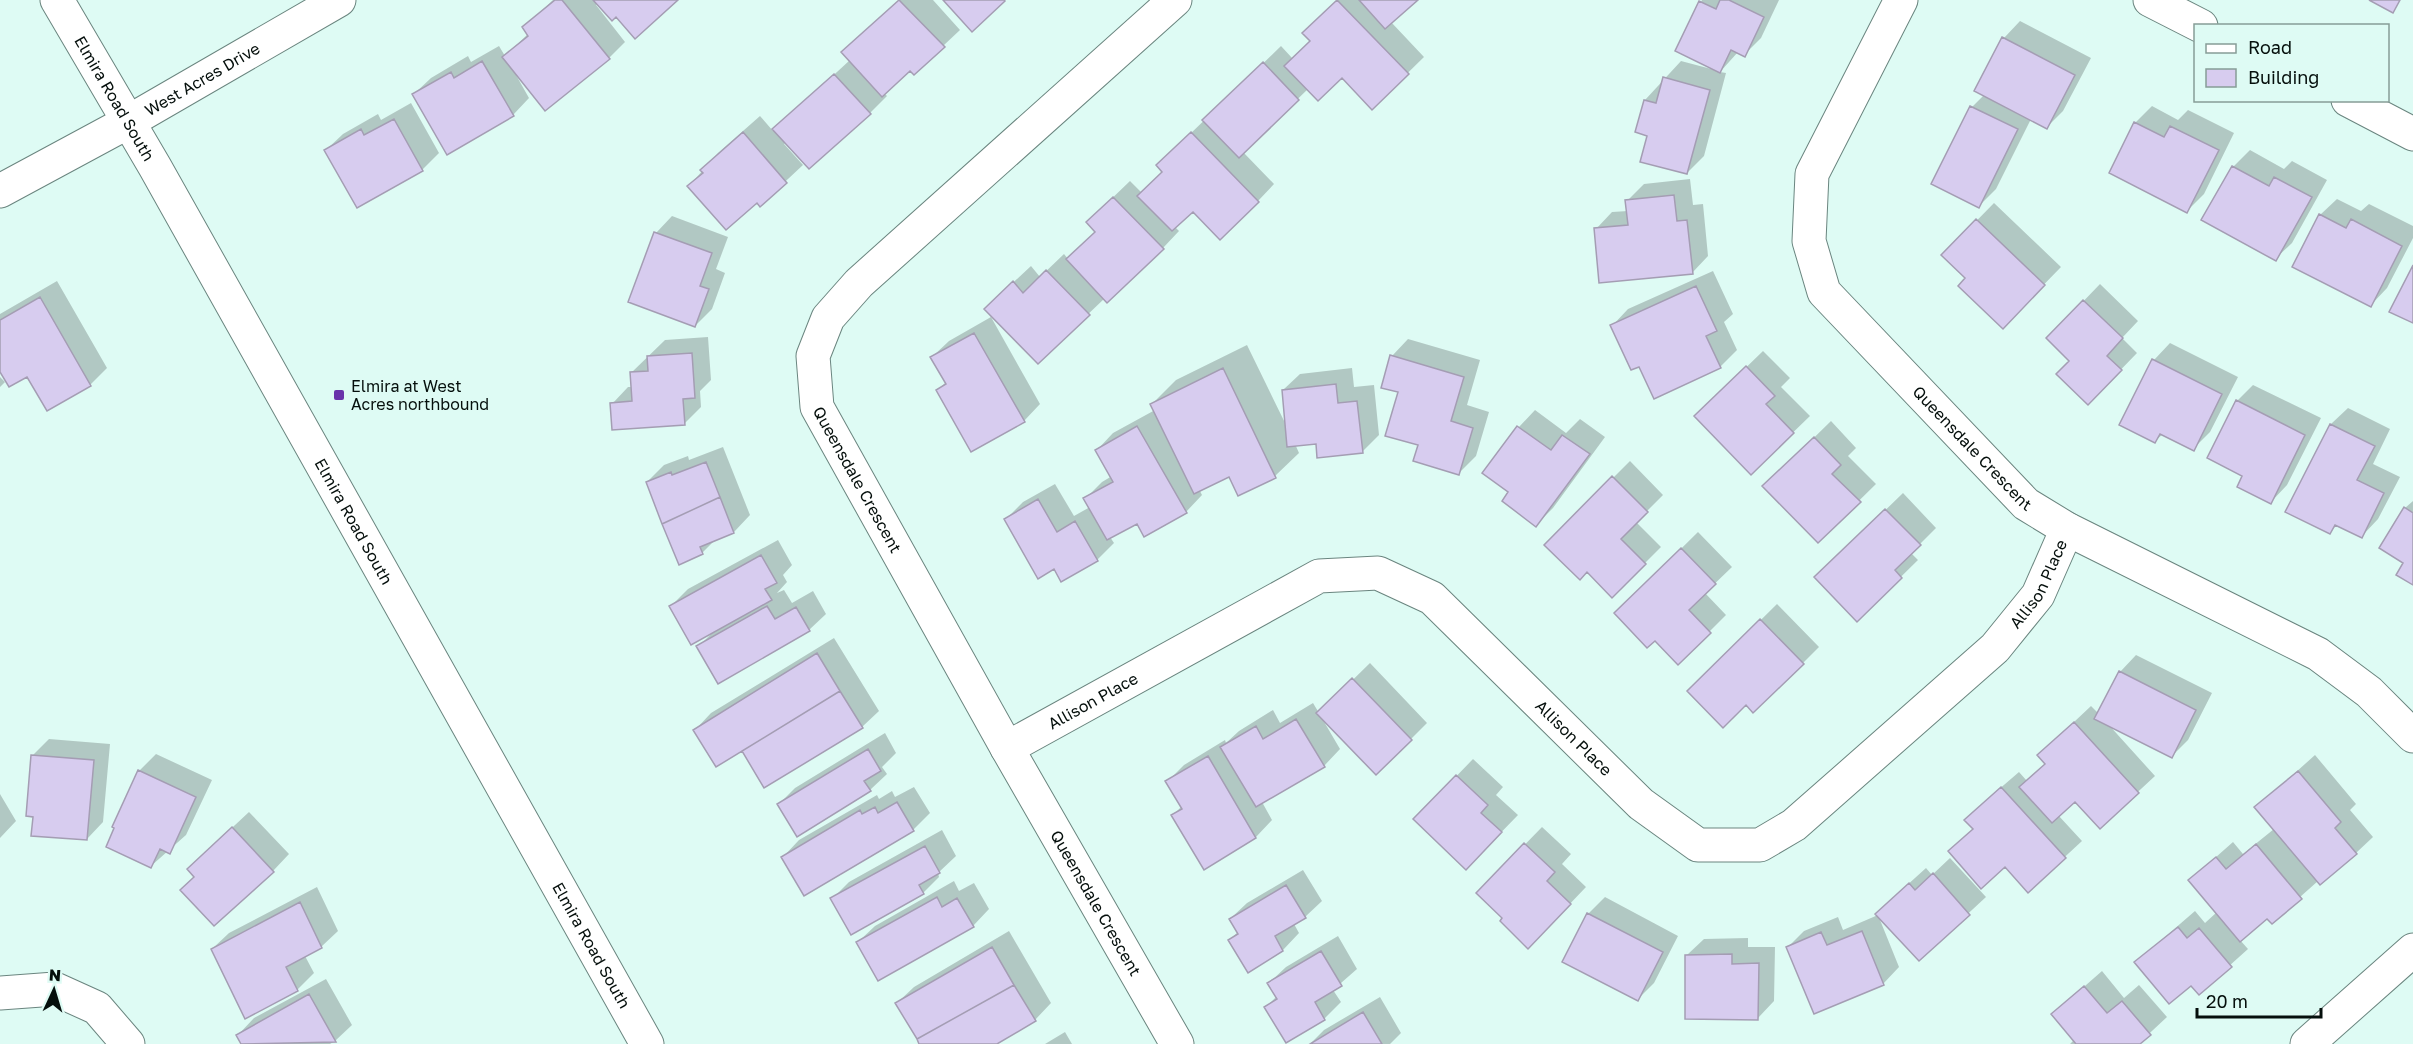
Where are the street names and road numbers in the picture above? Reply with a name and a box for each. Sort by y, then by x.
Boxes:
street label: Elmira Road South [70,32,159,164]
street label: West Acres Drive [141,38,263,120]
street label: Queensdale Crescent [1909,381,2035,515]
street label: Queensdale Crescent [809,403,906,556]
street label: Elmira Road South [310,455,397,588]
street label: Allison Place [2005,536,2071,632]
street label: Allison Place [1044,668,1141,733]
street label: Allison Place [1531,696,1616,780]
street label: Queensdale Crescent [1046,827,1146,979]
street label: Elmira Road South [548,879,635,1012]

